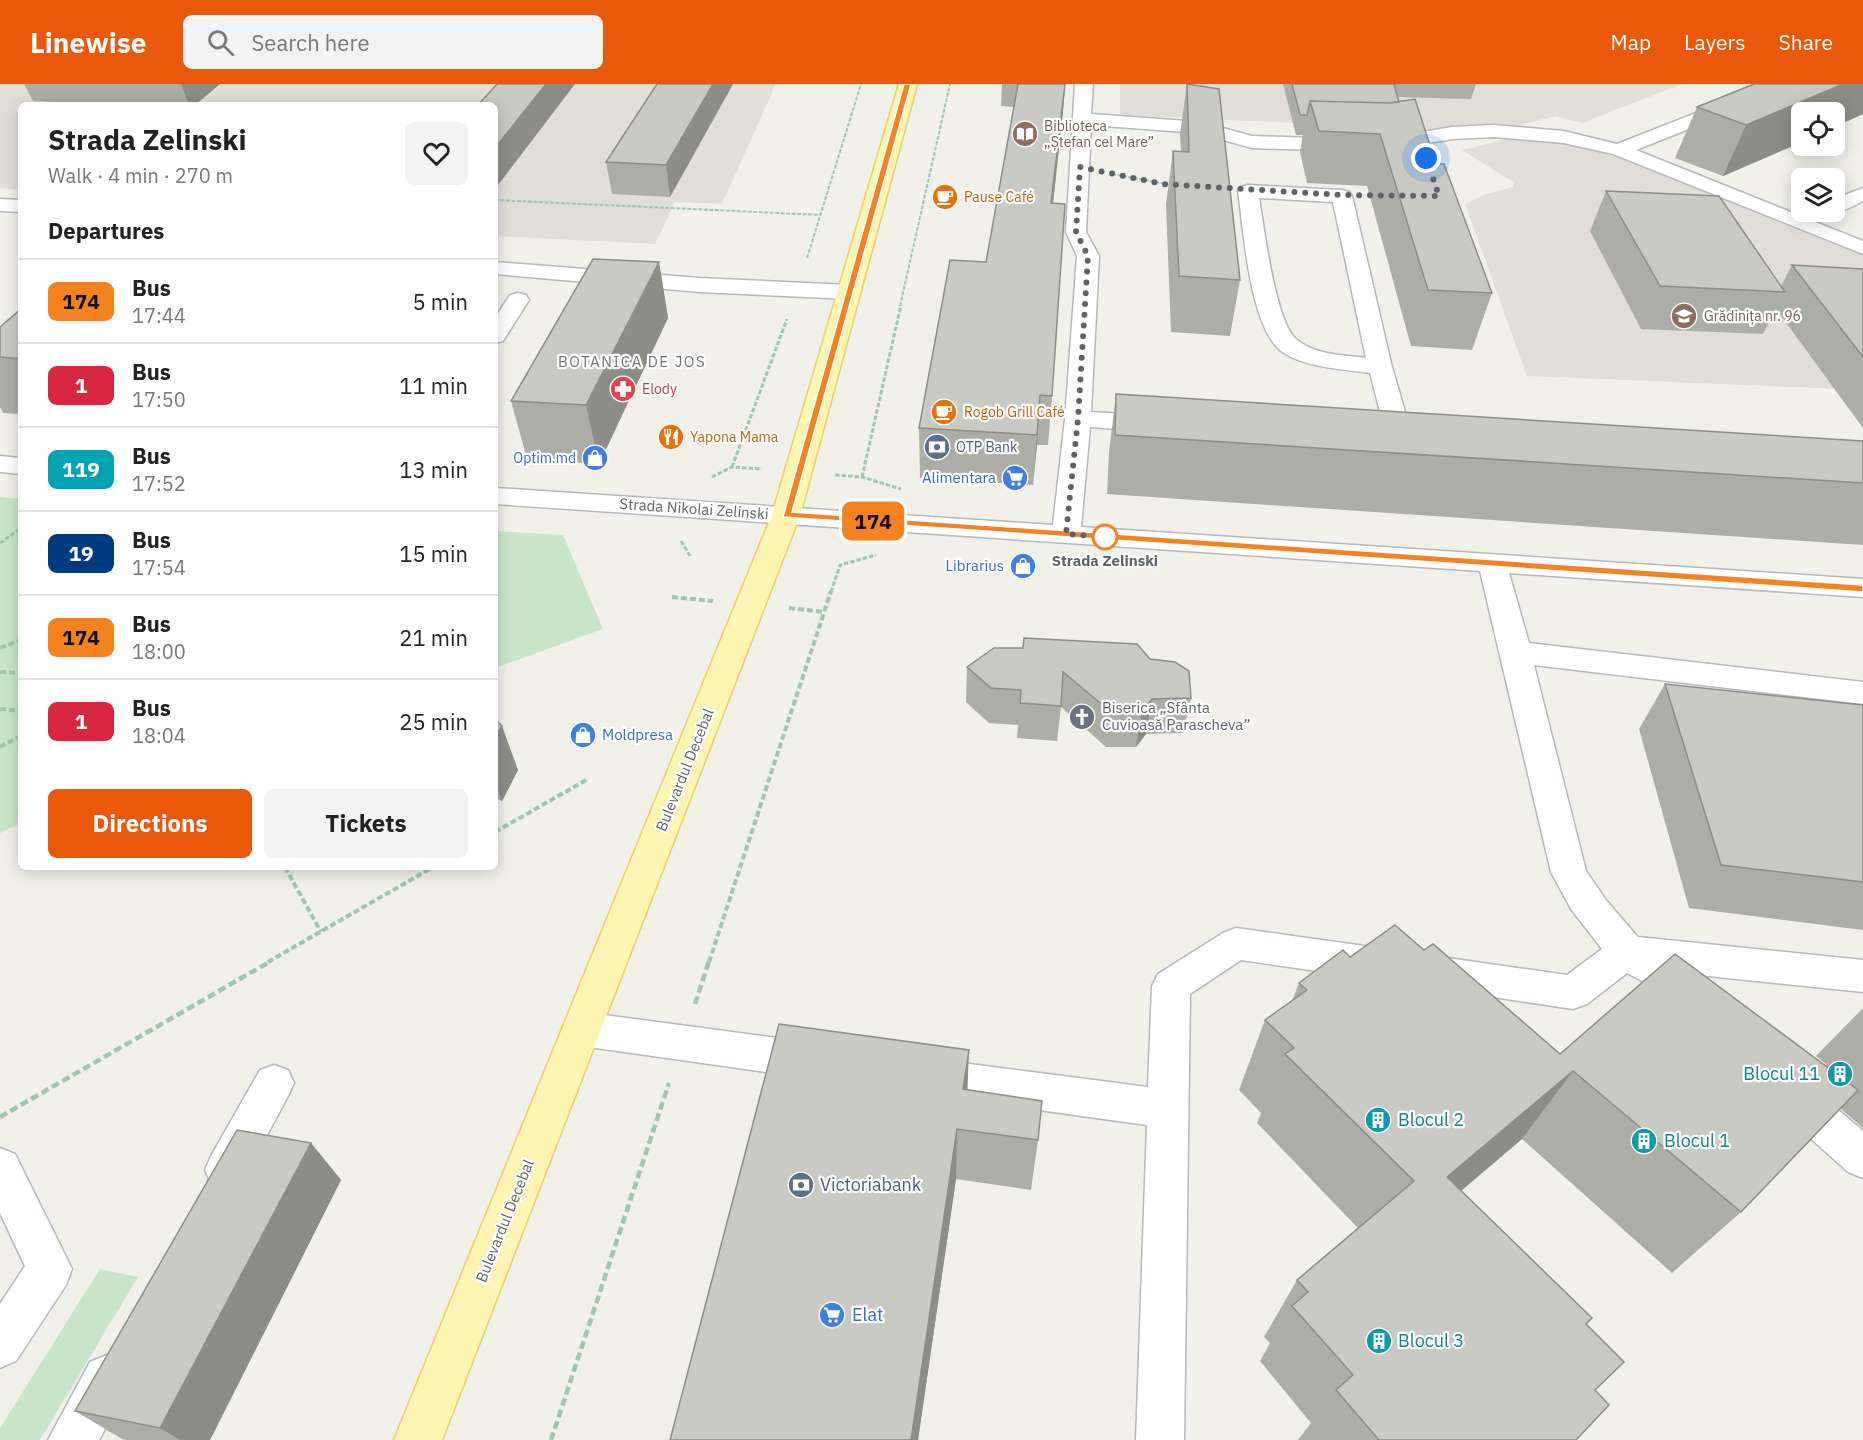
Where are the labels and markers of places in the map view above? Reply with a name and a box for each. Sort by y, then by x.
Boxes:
place label: Biblioteca „Ștefan cel Mare” [1044,117,1154,151]
library icon: Biblioteca „Ștefan cel Mare” [1010,119,1040,149]
cafe icon: Pause Café [930,182,960,212]
place label: Pause Café [964,188,1034,206]
school or university icon: Grădinița nr. 96 [1669,301,1699,331]
place label: Grădinița nr. 96 [1704,307,1801,325]
pharmacy icon: Elody [608,374,638,404]
place label: Elody [642,380,677,398]
cafe icon: Rogob Grill Café [929,397,959,427]
place label: Rogob Grill Café [964,403,1065,421]
restaurant icon: Yapona Mama [656,422,686,452]
place label: Yapona Mama [690,428,779,446]
bank icon: OTP Bank [922,432,952,462]
place label: OTP Bank [956,438,1018,456]
shop icon: Optim.md [580,443,610,473]
place label: Optim.md [513,449,576,467]
supermarket icon: Alimentara [1000,463,1030,493]
place label: Alimentara [922,468,996,487]
marker: Strada Zelinski [1092,524,1118,550]
shop icon: Librarius [1008,551,1038,581]
place label: Strada Zelinski [1052,551,1158,570]
place label: Librarius [945,556,1004,575]
place label: Biserica „Sfânta Cuvioasă Parascheva” [1102,698,1251,734]
church icon: Biserica „Sfânta Cuvioasă Parascheva” [1067,702,1097,732]
shop icon: Moldpresa [568,720,598,750]
place label: Moldpresa [602,725,673,744]
building icon: Blocul 11 [1825,1059,1855,1089]
place label: Blocul 11 [1743,1062,1820,1085]
building icon: Blocul 2 [1363,1105,1393,1135]
place label: Blocul 2 [1398,1108,1464,1131]
building icon: Blocul 1 [1629,1126,1659,1156]
place label: Blocul 1 [1664,1129,1730,1152]
bank icon: Victoriabank [786,1170,816,1200]
place label: Victoriabank [820,1173,922,1196]
supermarket icon: Elat [817,1300,847,1330]
place label: Elat [852,1303,883,1326]
building icon: Blocul 3 [1364,1326,1394,1356]
place label: Blocul 3 [1398,1329,1464,1352]

